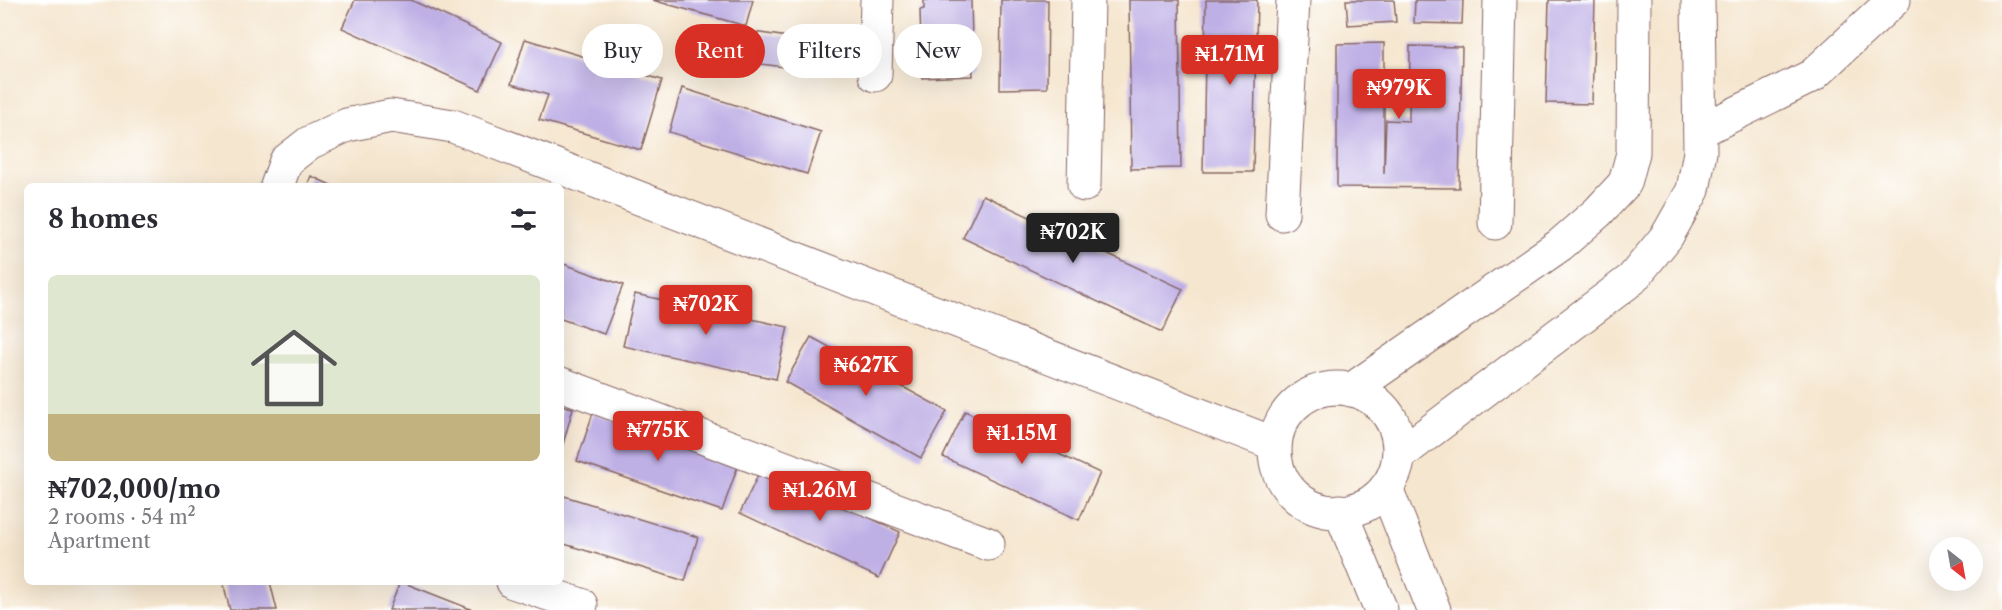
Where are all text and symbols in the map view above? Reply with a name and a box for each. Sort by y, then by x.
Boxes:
chip: Buy [582,24,663,78]
chip: Rent [675,24,765,78]
chip: Filters [777,24,882,78]
chip: New [894,24,982,78]
pin: ₦1.71M [1181,35,1279,86]
text: ₦1.71M [1195,42,1265,66]
pin: ₦979K [1357,69,1441,120]
text: ₦979K [1367,76,1431,100]
text: 8 homes [48,203,158,235]
icon: filters [507,203,540,236]
pin: ₦702K [1031,213,1115,264]
text: ₦702K [1040,220,1106,244]
pin: ₦702K [664,285,748,336]
text: ₦702K [673,292,739,316]
icon: home [240,314,348,422]
pin: ₦627K [824,346,908,397]
text: ₦627K [834,353,898,377]
pin: ₦775K [616,411,700,462]
pin: ₦1.15M [973,414,1071,465]
text: ₦775K [627,418,689,442]
text: ₦1.15M [987,421,1057,445]
pin: ₦1.26M [771,471,869,522]
text: ₦702,000/mo [48,473,221,505]
text: ₦1.26M [783,478,857,502]
text: 2 rooms · 54 m² [48,505,196,529]
text: Apartment [48,529,151,553]
north arrow [1929,537,1983,591]
map controls [1929,537,1983,591]

